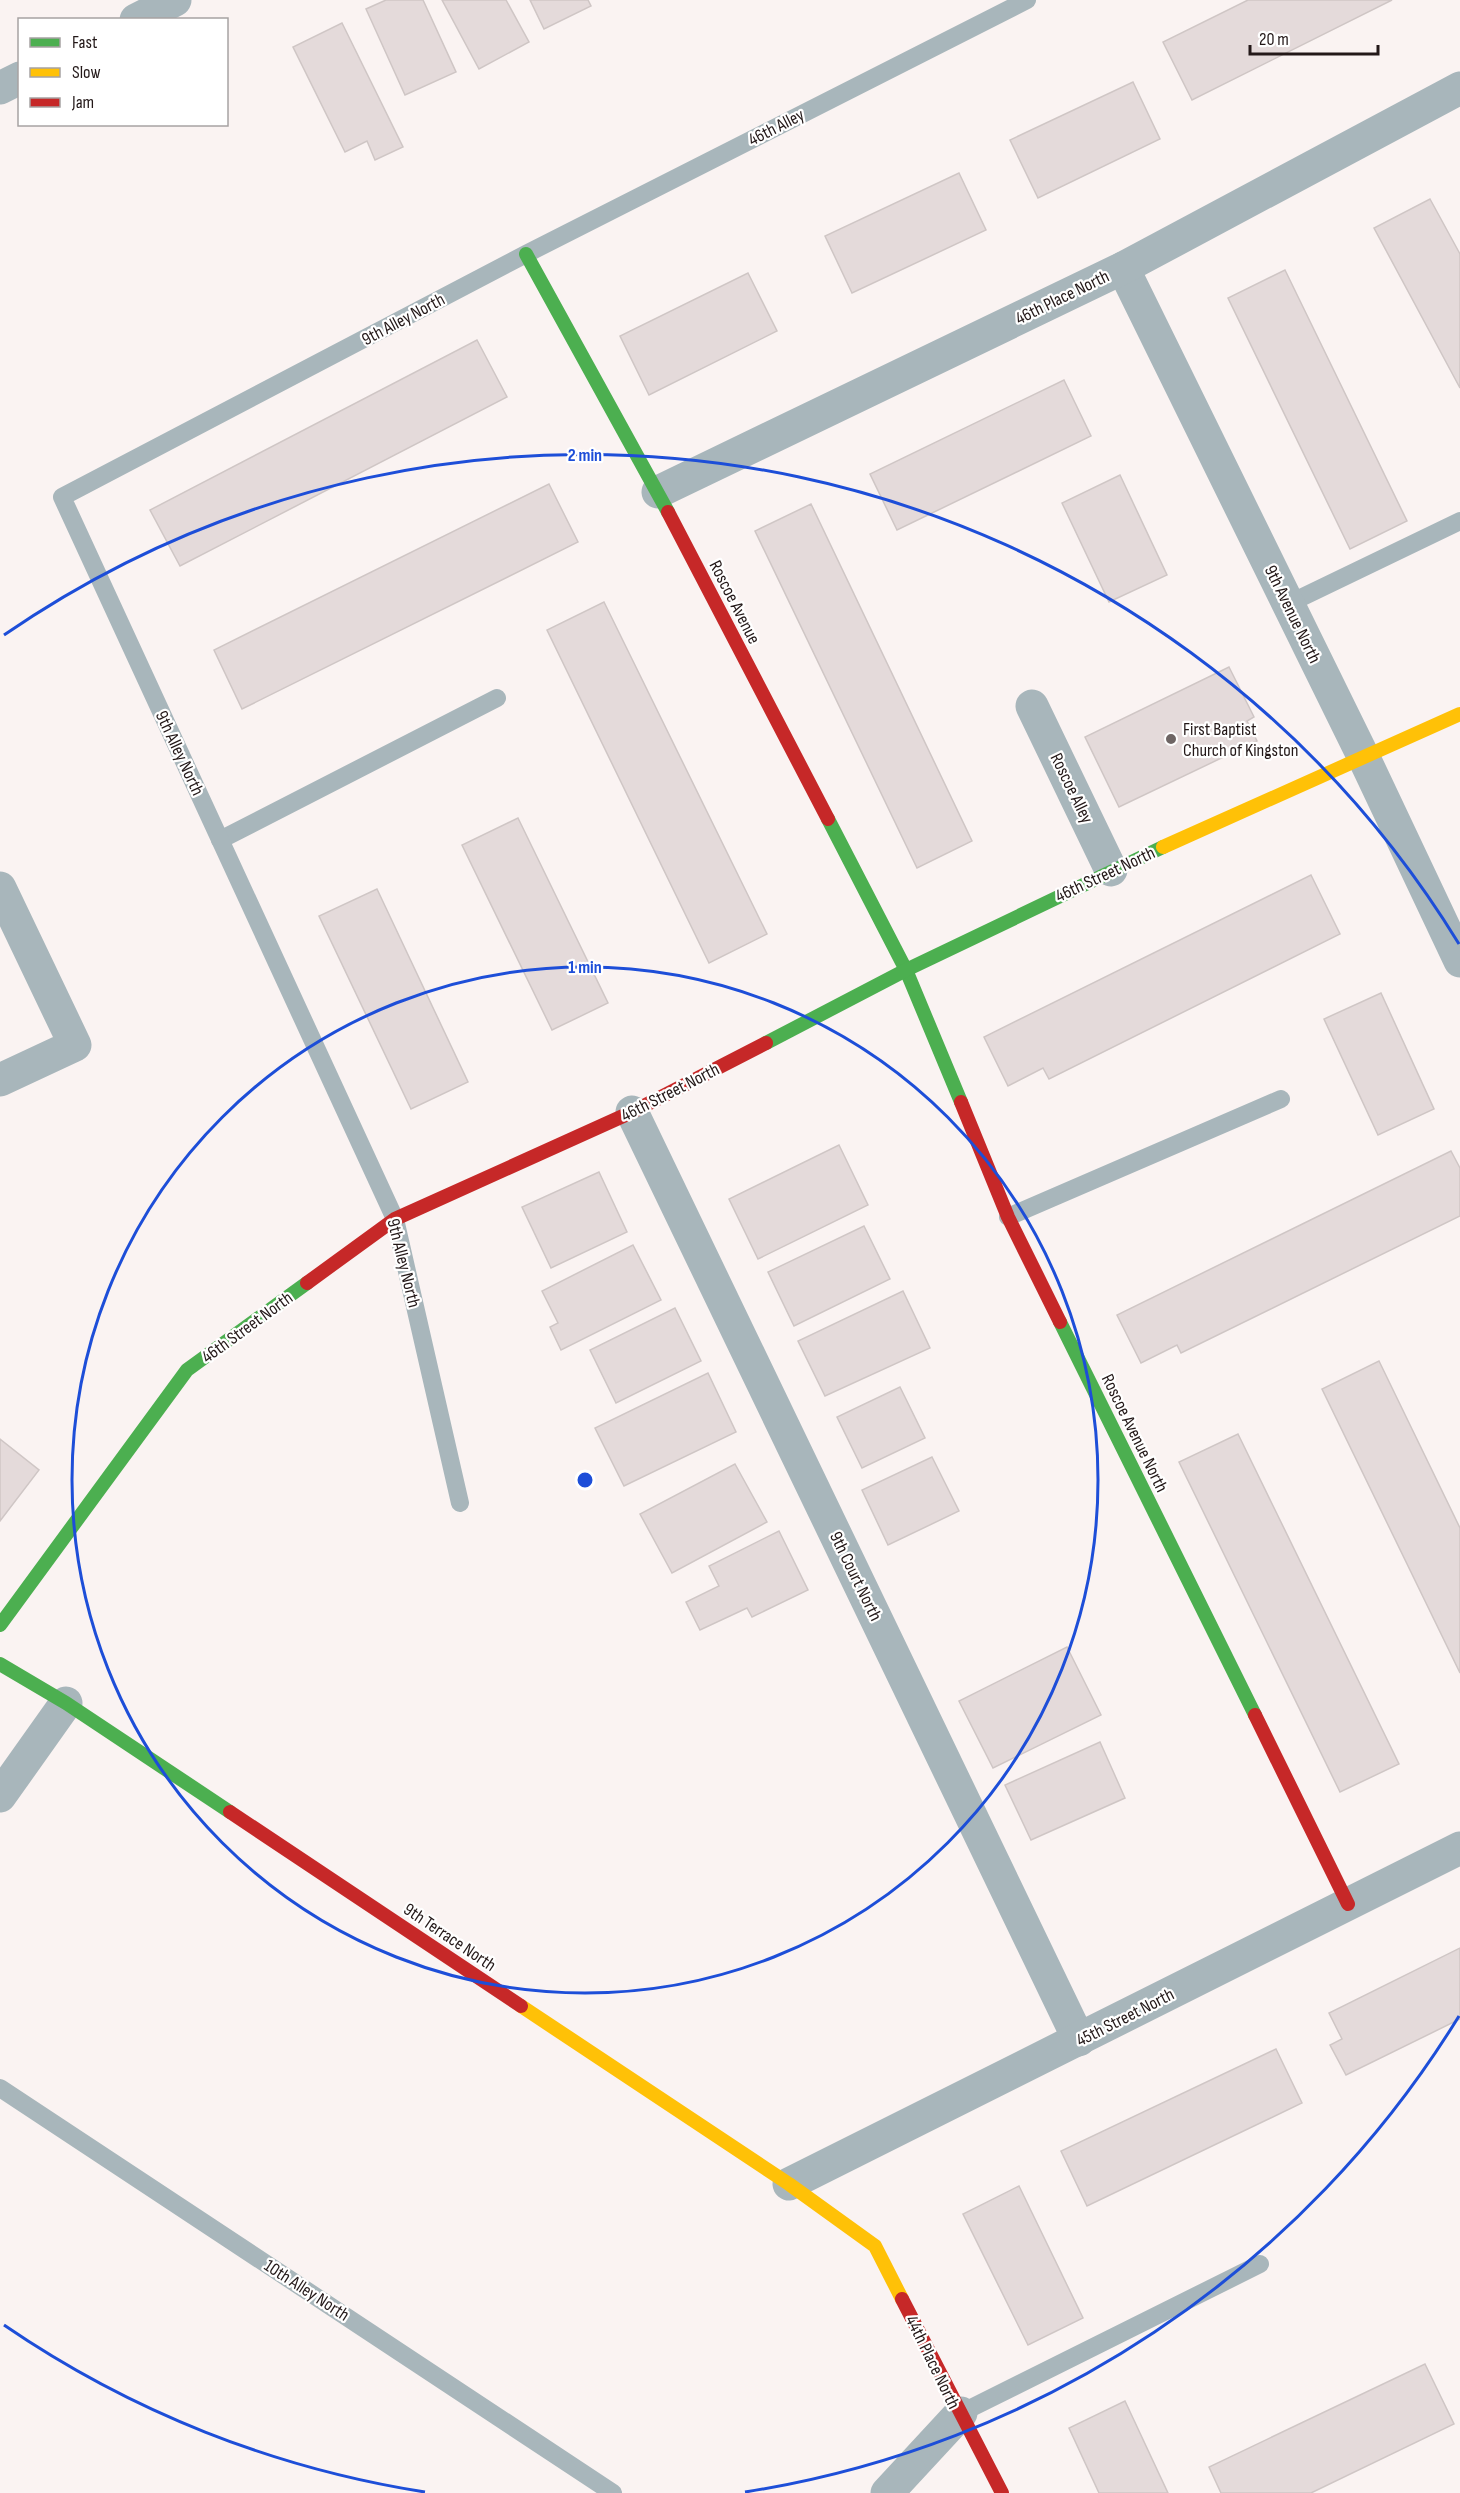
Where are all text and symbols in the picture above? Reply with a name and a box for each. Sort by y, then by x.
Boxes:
legend [18,18,228,126]
scale bar [1250,18,1378,56]
text: 20 m [1259,29,1289,50]
text: Fast [72,32,98,53]
text: Slow [72,62,101,83]
text: Jam [71,92,94,113]
street label: 46th Alley [745,104,808,150]
street label: 46th Place North [1012,266,1113,329]
street label: 9th Alley North [358,289,448,350]
text: 2 min [568,445,602,466]
street label: Roscoe Avenue [705,557,765,647]
street label: 9th Avenue North [1260,562,1325,667]
street label: 9th Alley North [151,708,208,799]
place label: First Baptist Church of Kingston [1183,719,1299,761]
marker: First Baptist Church of Kingston [1164,732,1178,746]
street label: Roscoe Alley [1046,750,1098,827]
street label: 46th Street North [1052,842,1158,907]
text: 1 min [568,957,602,978]
street label: 46th Street North [618,1059,723,1126]
street label: 9th Alley North [382,1216,425,1310]
street label: 46th Street North [198,1287,297,1368]
street label: Roscoe Avenue North [1097,1371,1172,1496]
centre of rings [575,1470,595,1490]
street label: 9th Court North [825,1528,886,1624]
street label: 9th Terrace North [400,1899,500,1976]
street label: 45th Street North [1073,1984,1178,2051]
street label: 10th Alley North [260,2255,353,2326]
street label: 44th Place North [901,2312,964,2412]

